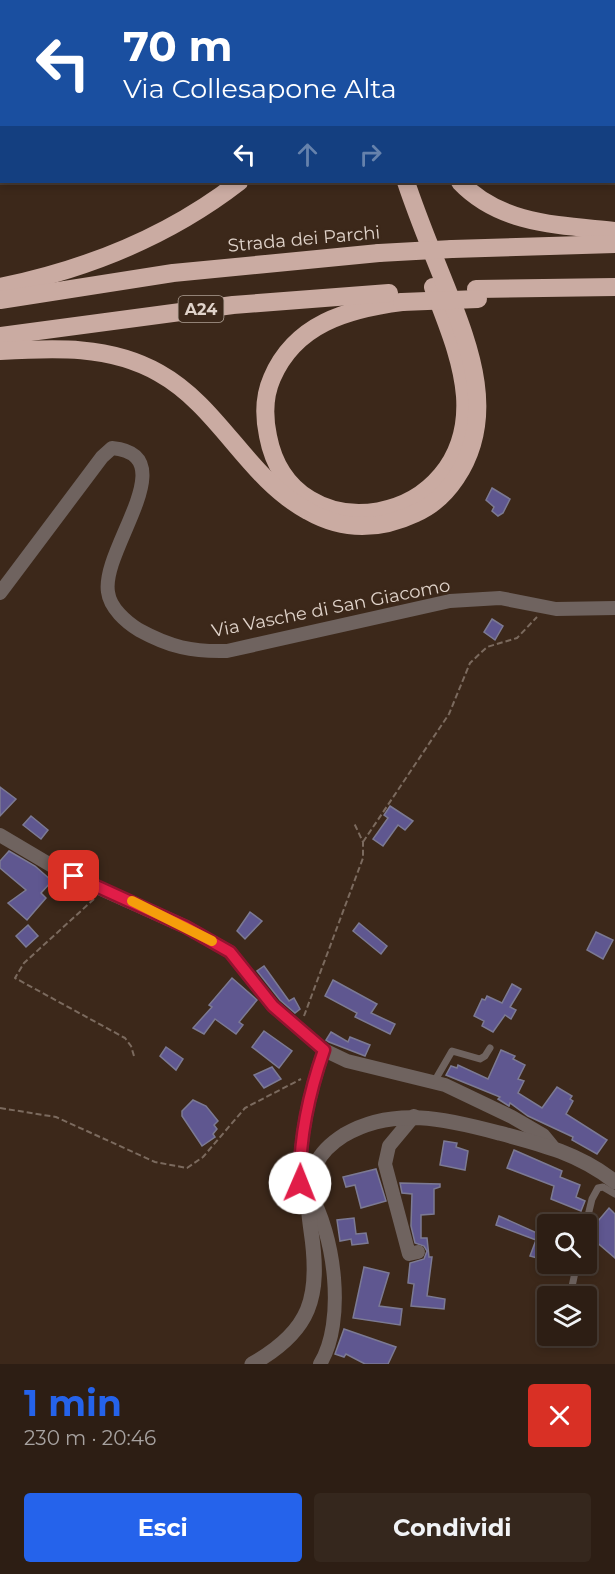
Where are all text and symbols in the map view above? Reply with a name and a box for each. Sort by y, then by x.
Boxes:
text: 70 m [123,20,233,72]
icon: left [24,24,102,102]
text: Via Collesapone Alta [123,72,397,105]
icon: left [228,138,261,171]
icon: ahead [291,138,324,171]
icon: right [354,138,387,171]
street label: Strada dei Parchi [227,221,381,257]
road number: A24 [178,296,224,322]
street label: Via Vasche di San Giacomo [210,574,452,642]
pin [48,850,99,901]
icon: arrive [57,859,90,892]
position arrow [268,1151,332,1215]
map controls [537,1214,597,1346]
button: search [537,1214,597,1274]
button: layers [537,1286,597,1346]
text: 1 min [24,1381,122,1425]
button: close [528,1384,591,1447]
text: 230 m · 20:46 [24,1426,156,1450]
button: Esci [24,1493,302,1562]
button: Condividi [314,1493,591,1562]

